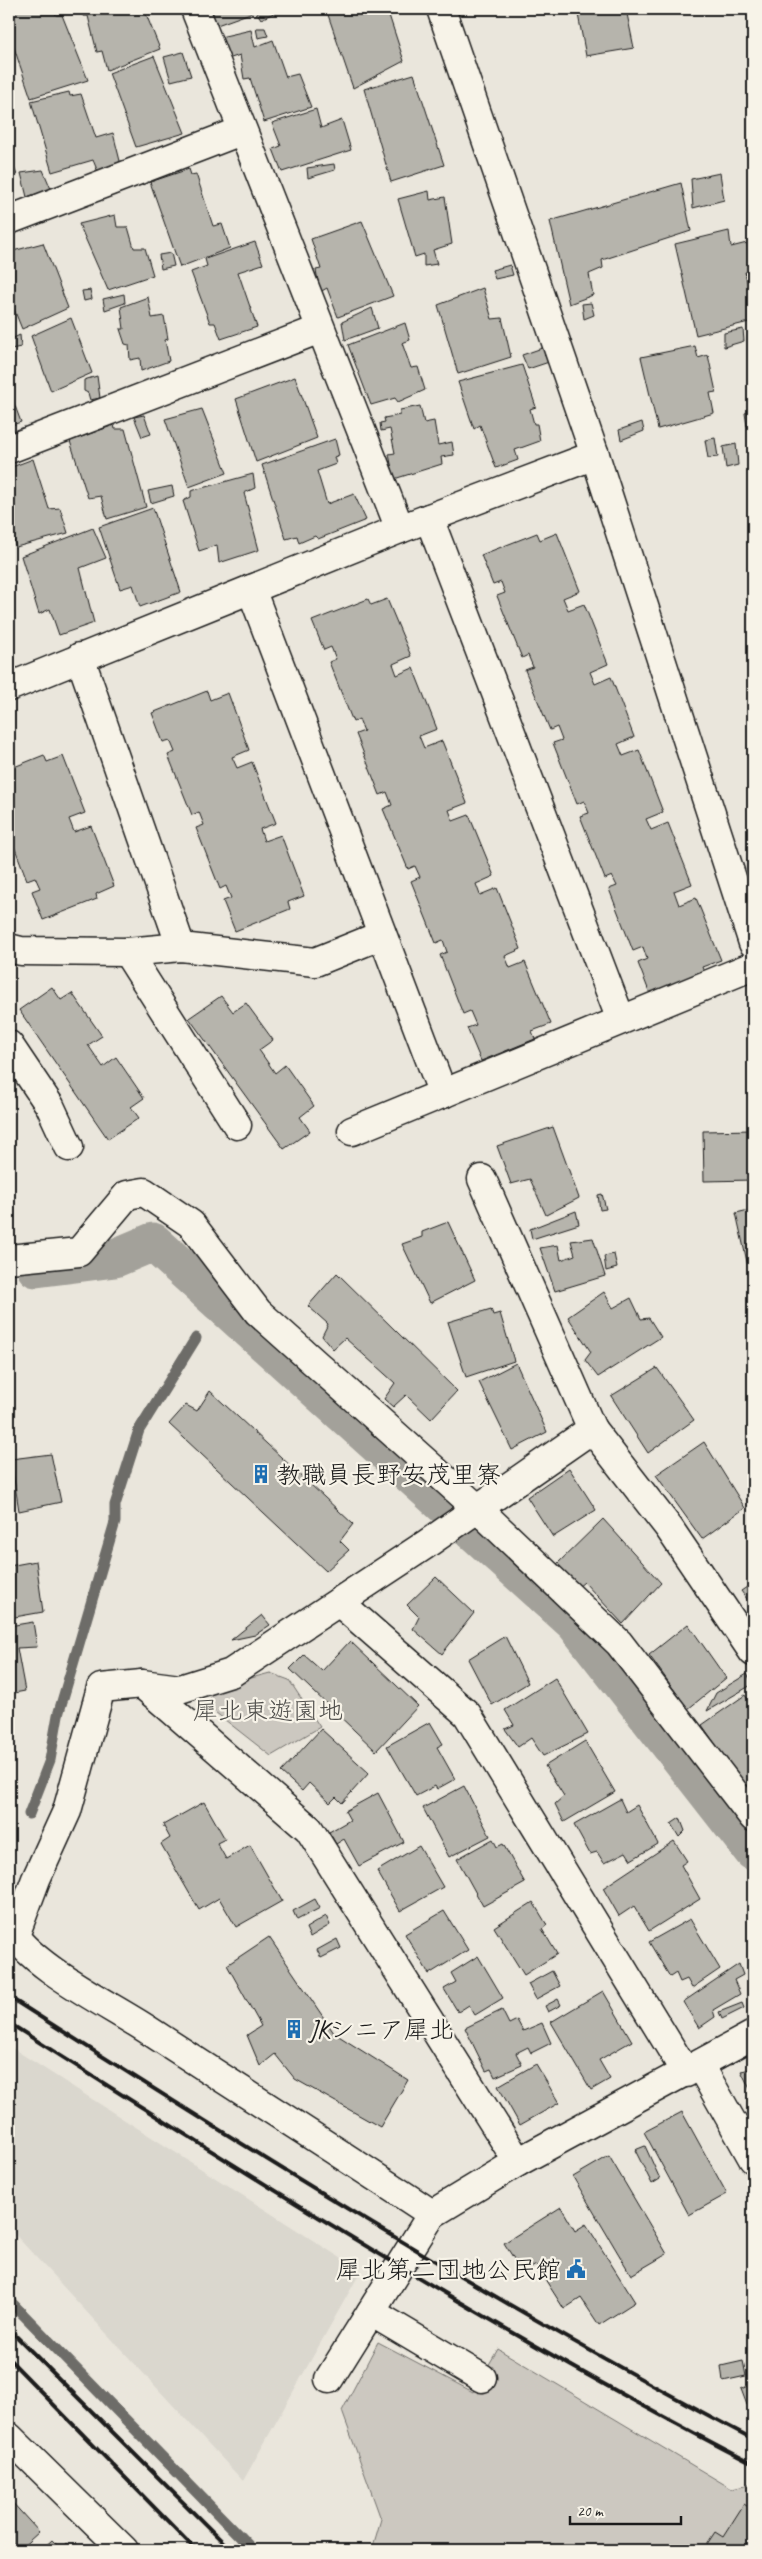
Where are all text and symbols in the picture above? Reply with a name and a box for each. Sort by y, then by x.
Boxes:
place label: 教職員長野安茂里寮 [276,1459,501,1491]
building icon: 教職員長野安茂里寮 [250,1463,272,1485]
park label: 犀北東遊園地 [193,1695,343,1727]
place label: JKシニア犀北 [308,2014,454,2046]
building icon: JKシニア犀北 [283,2018,305,2040]
place label: 犀北第二団地公民館 [336,2254,561,2286]
public building icon: 犀北第二団地公民館 [565,2258,587,2280]
scale bar [570,2494,681,2526]
text: 20 m [577,2502,604,2521]

